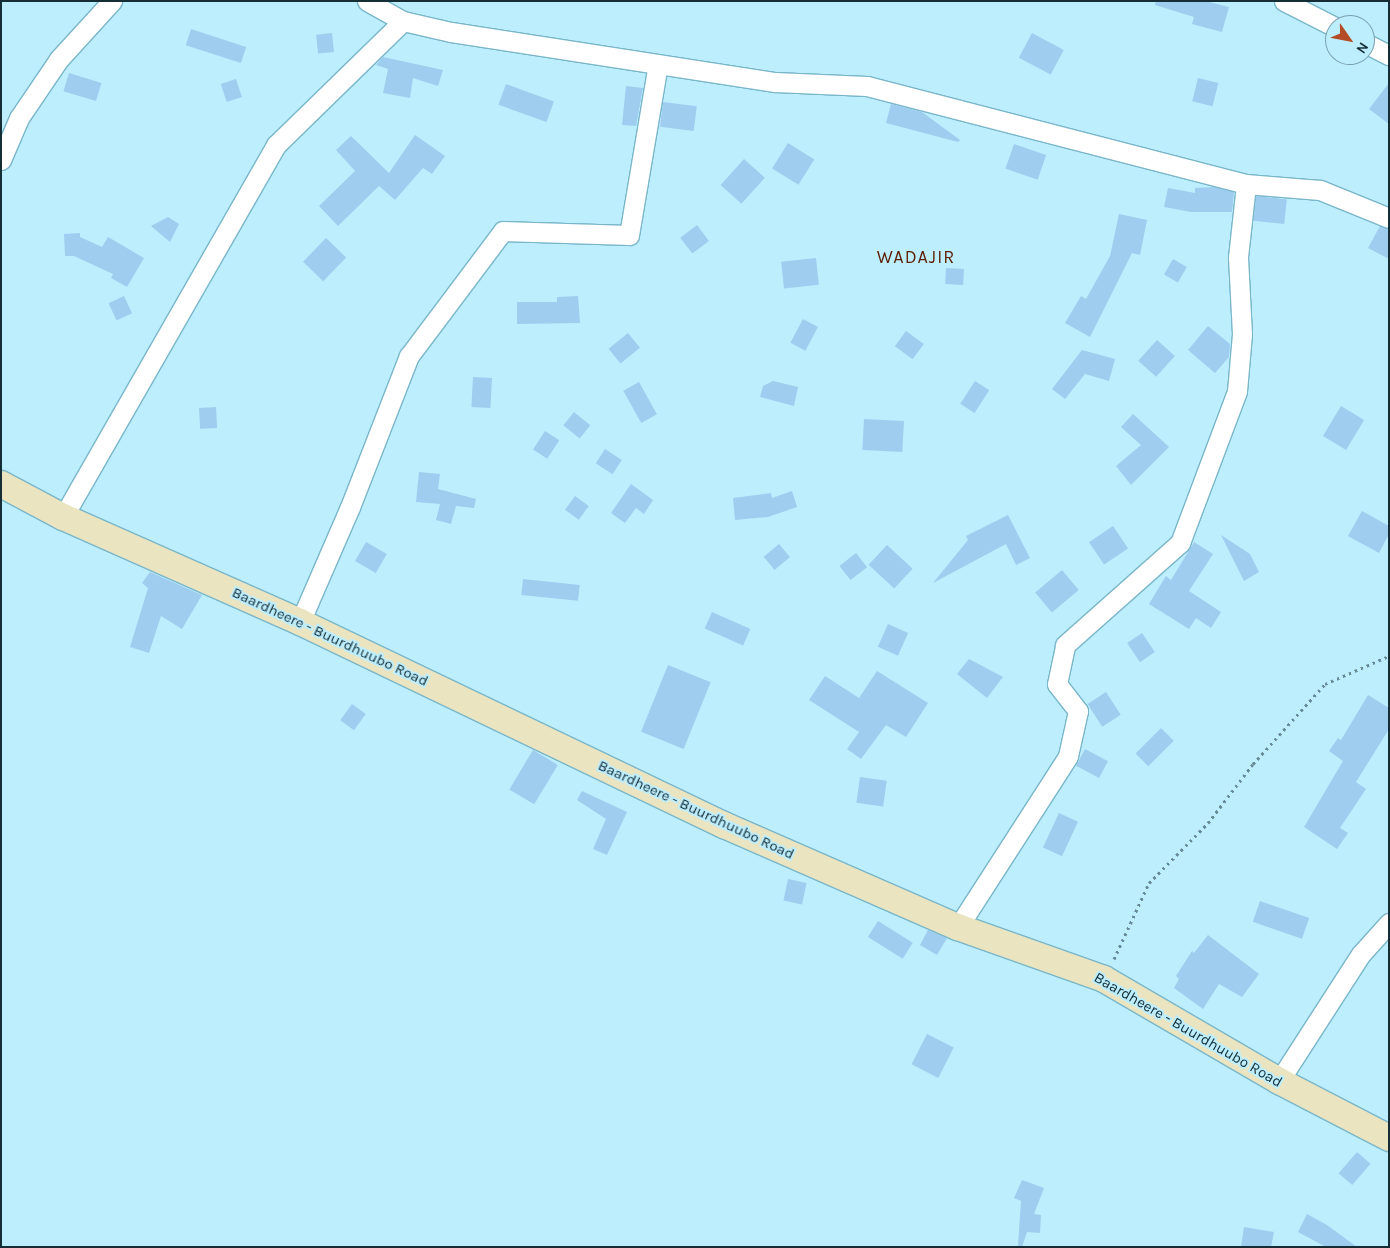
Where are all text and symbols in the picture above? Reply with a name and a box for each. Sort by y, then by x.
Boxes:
north arrow [1325,15,1375,65]
text: N [1352,39,1372,57]
district label: WADAJIR [876,246,956,268]
street label: Baardheere - Buurdhuubo Road [229,584,431,690]
street label: Baardheere - Buurdhuubo Road [595,757,797,863]
street label: Baardheere - Buurdhuubo Road [1091,969,1285,1091]

